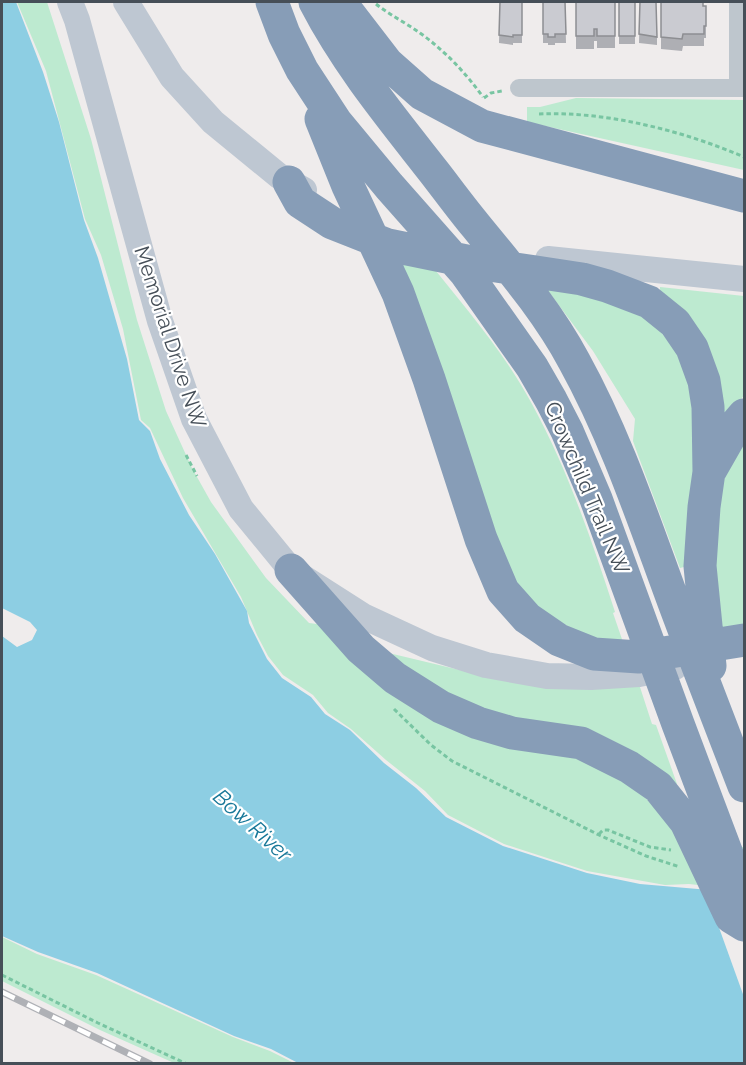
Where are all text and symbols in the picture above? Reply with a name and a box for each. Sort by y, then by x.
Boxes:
street label: Memorial Drive NW [129,243,212,431]
street label: Crowchild Trail NW [540,398,635,578]
water label: Bow River [209,783,299,868]

